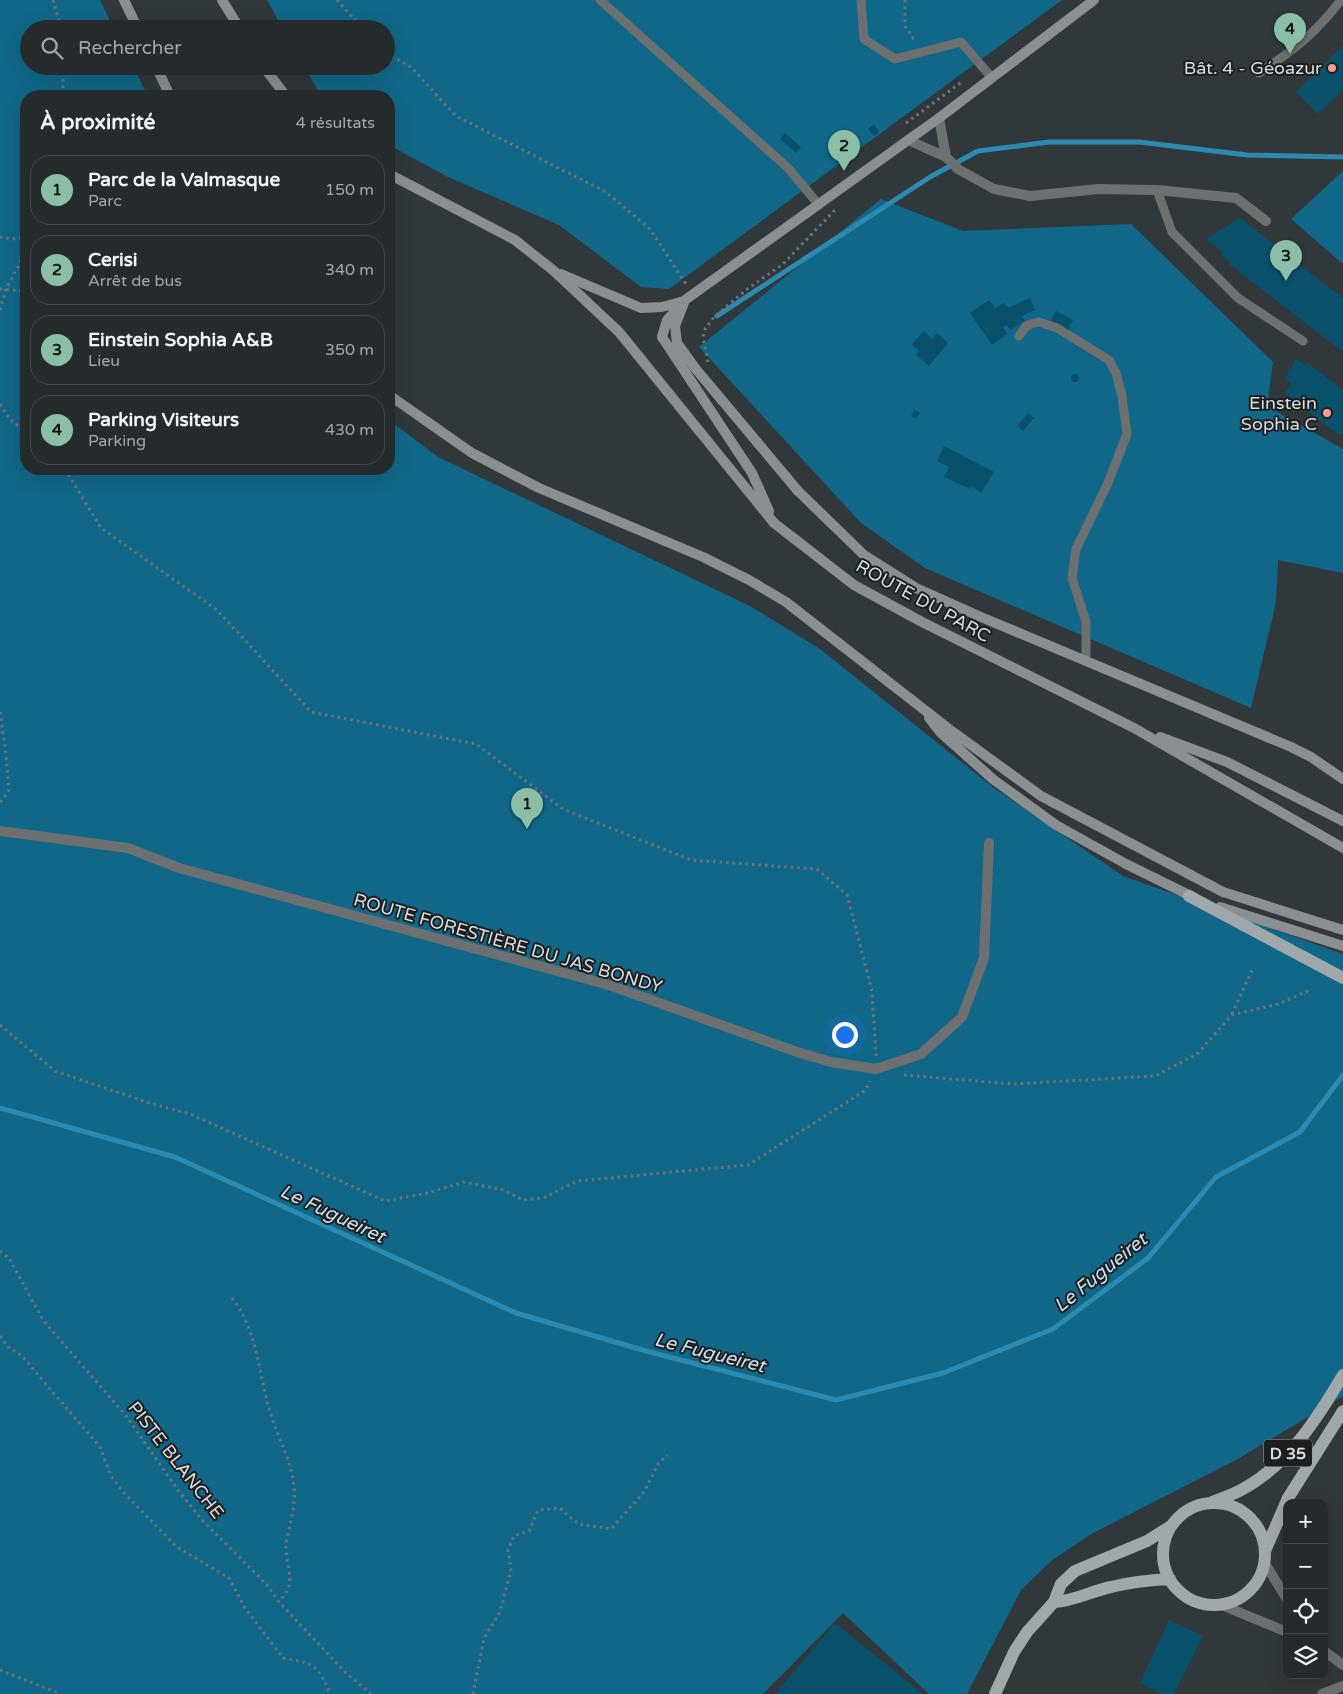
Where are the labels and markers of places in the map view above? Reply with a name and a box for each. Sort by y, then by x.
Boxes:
pin: 4 [1274,13,1306,54]
place label: Bât. 4 - Géoazur [1184,57,1322,79]
marker: Bât. 4 - Géoazur [1326,62,1338,74]
pin: 2 [828,130,860,171]
pin: 3 [1270,240,1302,281]
place label: Einstein Sophia C [1241,392,1317,435]
marker: Einstein Sophia C [1321,407,1333,419]
pin: 1 [511,788,543,829]

